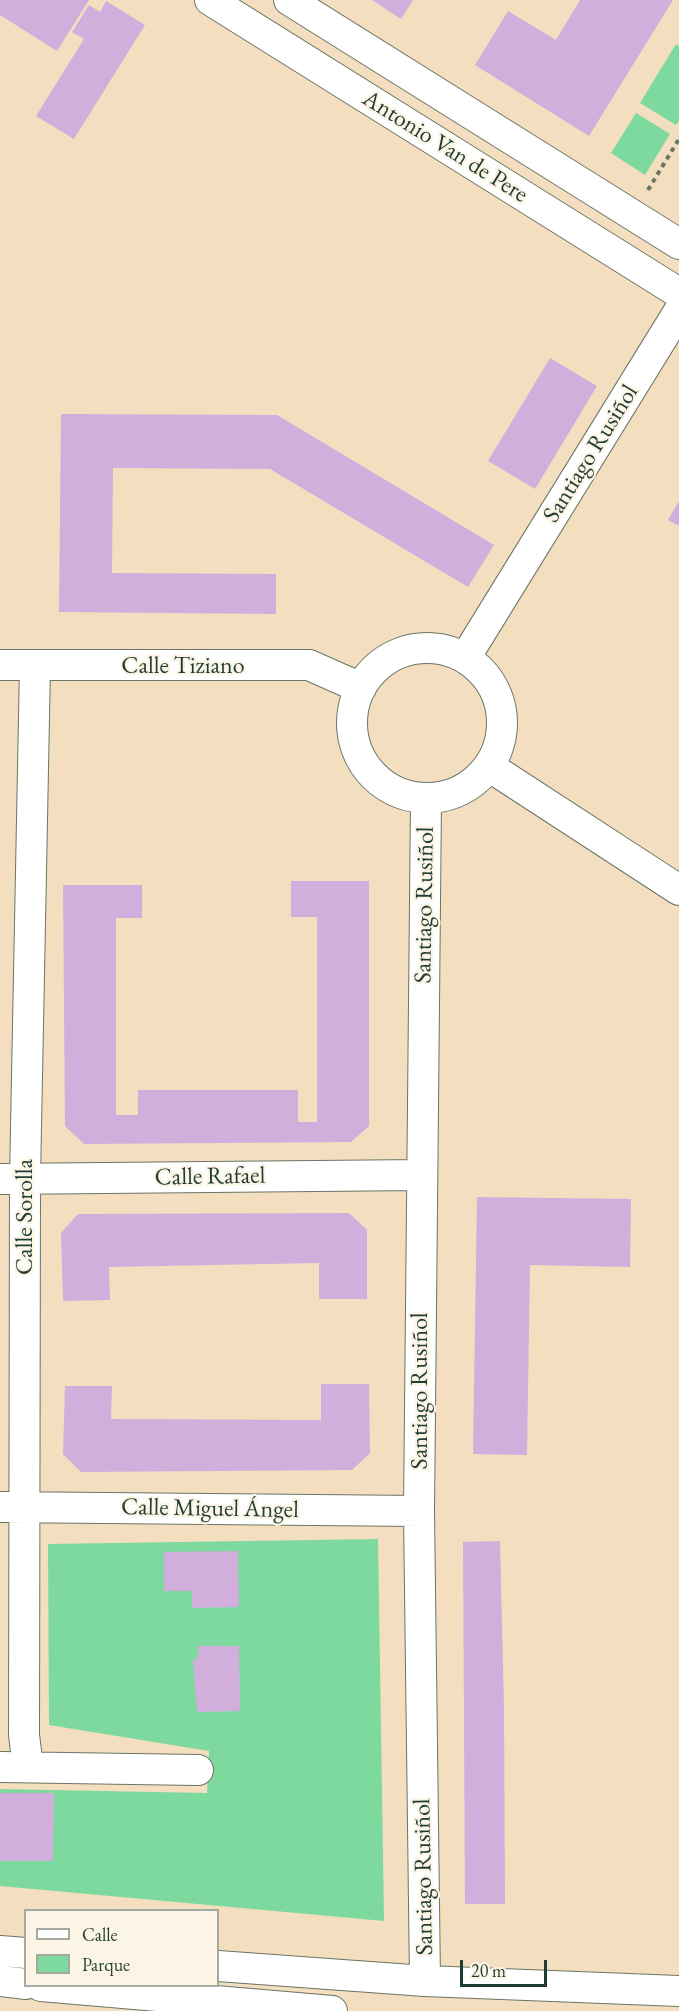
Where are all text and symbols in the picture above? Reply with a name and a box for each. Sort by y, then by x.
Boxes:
street label: Antonio Van de Pere [357,85,533,209]
street label: Santiago Rusiñol [537,380,645,528]
street label: Calle Tiziano [121,652,245,680]
street label: Santiago Rusiñol [409,826,441,984]
street label: Calle Sorolla [11,1159,39,1275]
street label: Calle Rafael [154,1162,266,1192]
street label: Santiago Rusiñol [406,1313,434,1469]
street label: Calle Miguel Ángel [121,1493,299,1525]
street label: Santiago Rusiñol [408,1798,440,1956]
legend [24,1909,219,1987]
text: Calle [82,1923,118,1946]
scale bar [463,1948,550,1986]
text: Parque [82,1953,130,1976]
text: 20 m [471,1959,506,1982]

